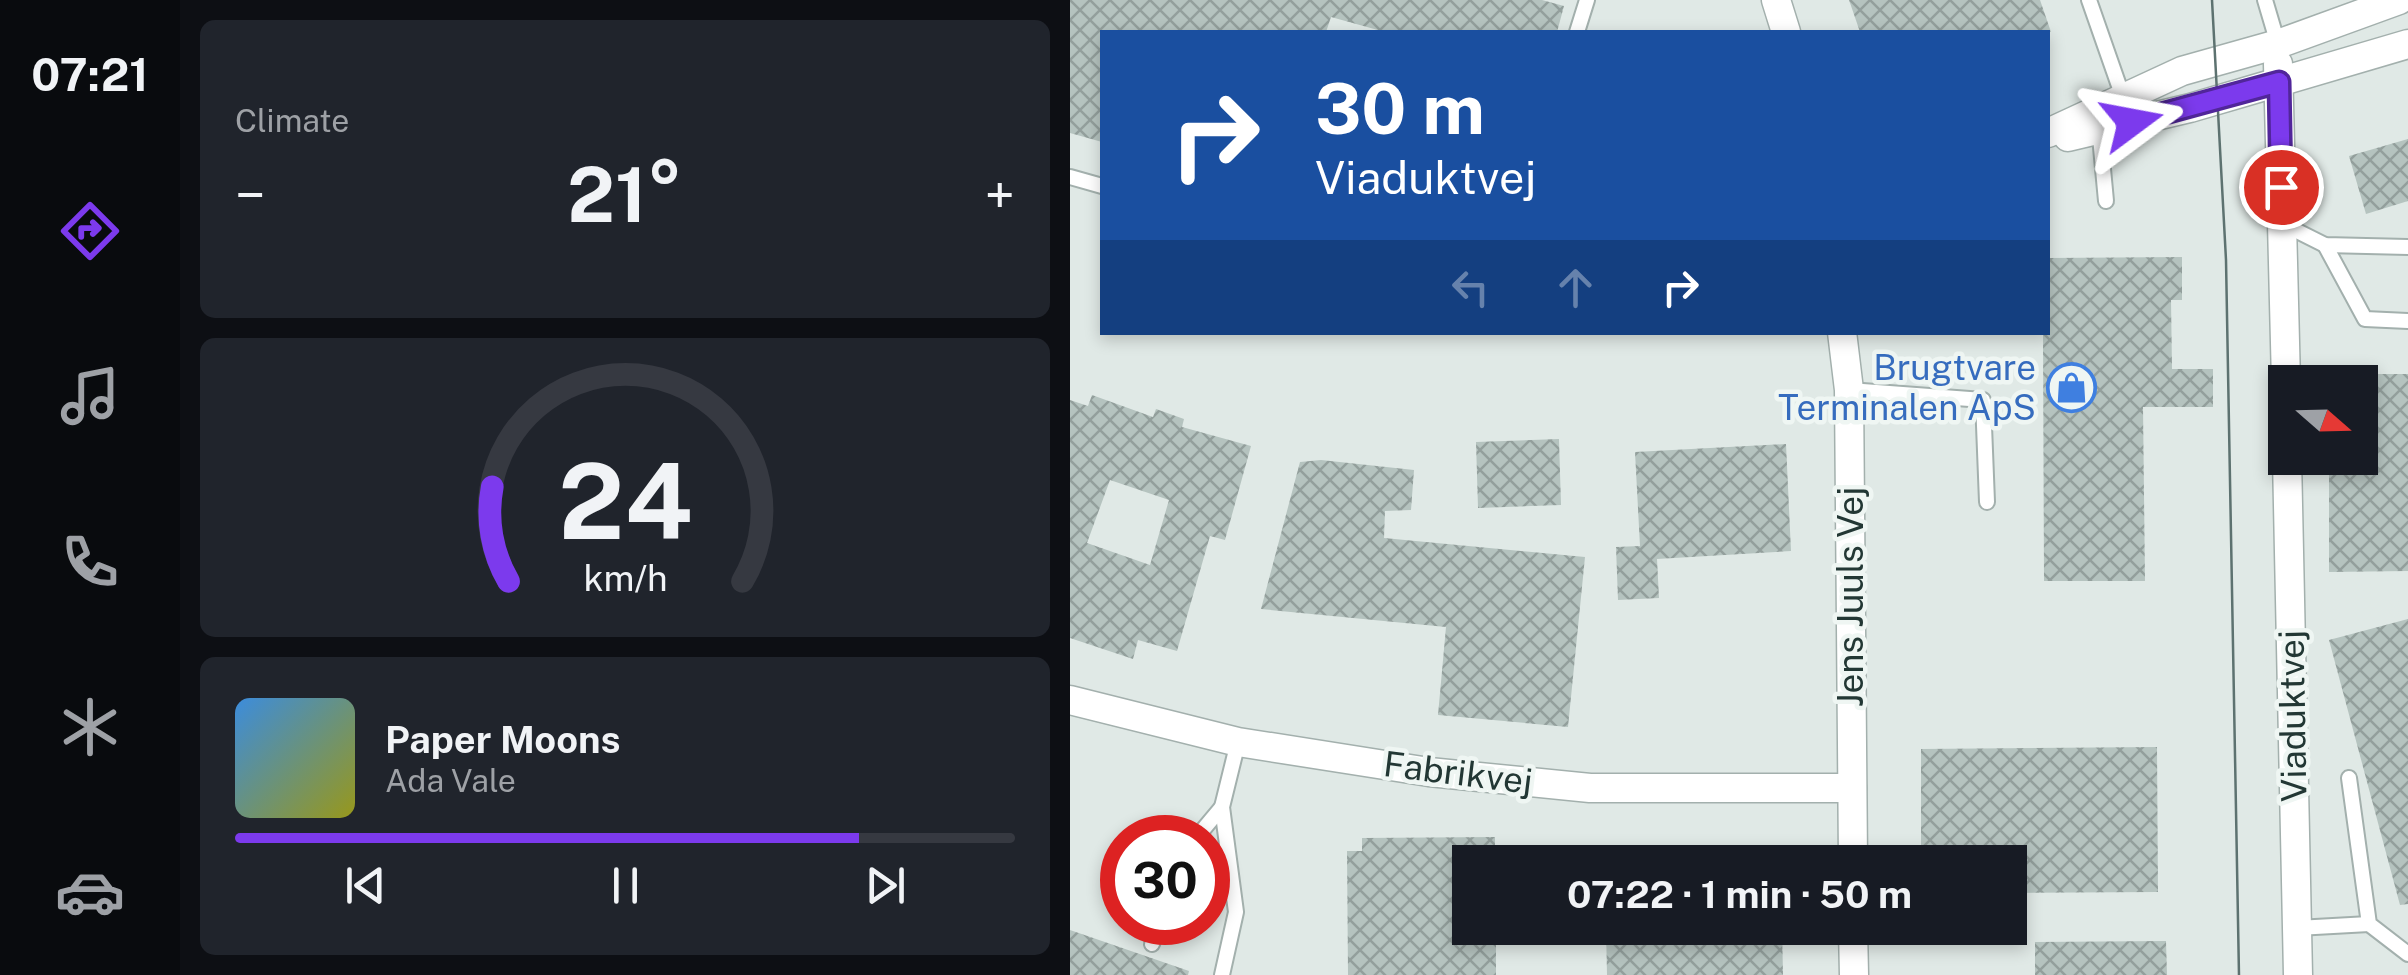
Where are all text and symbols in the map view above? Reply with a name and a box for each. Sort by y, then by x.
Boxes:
text: 07:21 [31,48,149,101]
text: 30 m [1315,67,1485,150]
icon: right [1150,70,1280,200]
position arrow [2080,70,2184,174]
text: Climate [235,102,349,139]
pin [2239,145,2324,230]
text: 21° [567,151,683,239]
text: Viaduktvej [1315,151,1536,204]
icon: arrive [2254,160,2309,215]
text: − [235,163,266,227]
text: + [985,163,1015,227]
icon: directions [55,196,125,266]
icon: left [1443,260,1498,315]
icon: ahead [1548,260,1603,315]
icon: right [1653,260,1708,315]
place label: Brugtvare Terminalen ApS [1778,347,2036,428]
icon: music [55,361,125,431]
shop icon: Brugtvare Terminalen ApS [2045,362,2097,414]
north arrow [2268,365,2378,475]
map controls [2268,365,2378,475]
text: 24 [558,440,692,562]
street label: Jens Juuls Vej [1830,487,1871,707]
icon: phone [55,527,125,597]
text: km/h [583,557,667,599]
street label: Viaduktvej [2271,630,2314,802]
icon: climate [55,692,125,762]
text: Paper Moons [385,717,620,762]
street label: Fabrikvej [1381,743,1535,802]
text: Ada Vale [385,762,516,799]
speed limit sign: 30 [1100,815,1230,945]
icon: car [55,857,125,927]
icon: previous [338,858,393,913]
icon: pause [598,858,653,913]
icon: next [858,858,913,913]
text: 07:22 · 1 min · 50 m [1567,872,1912,917]

